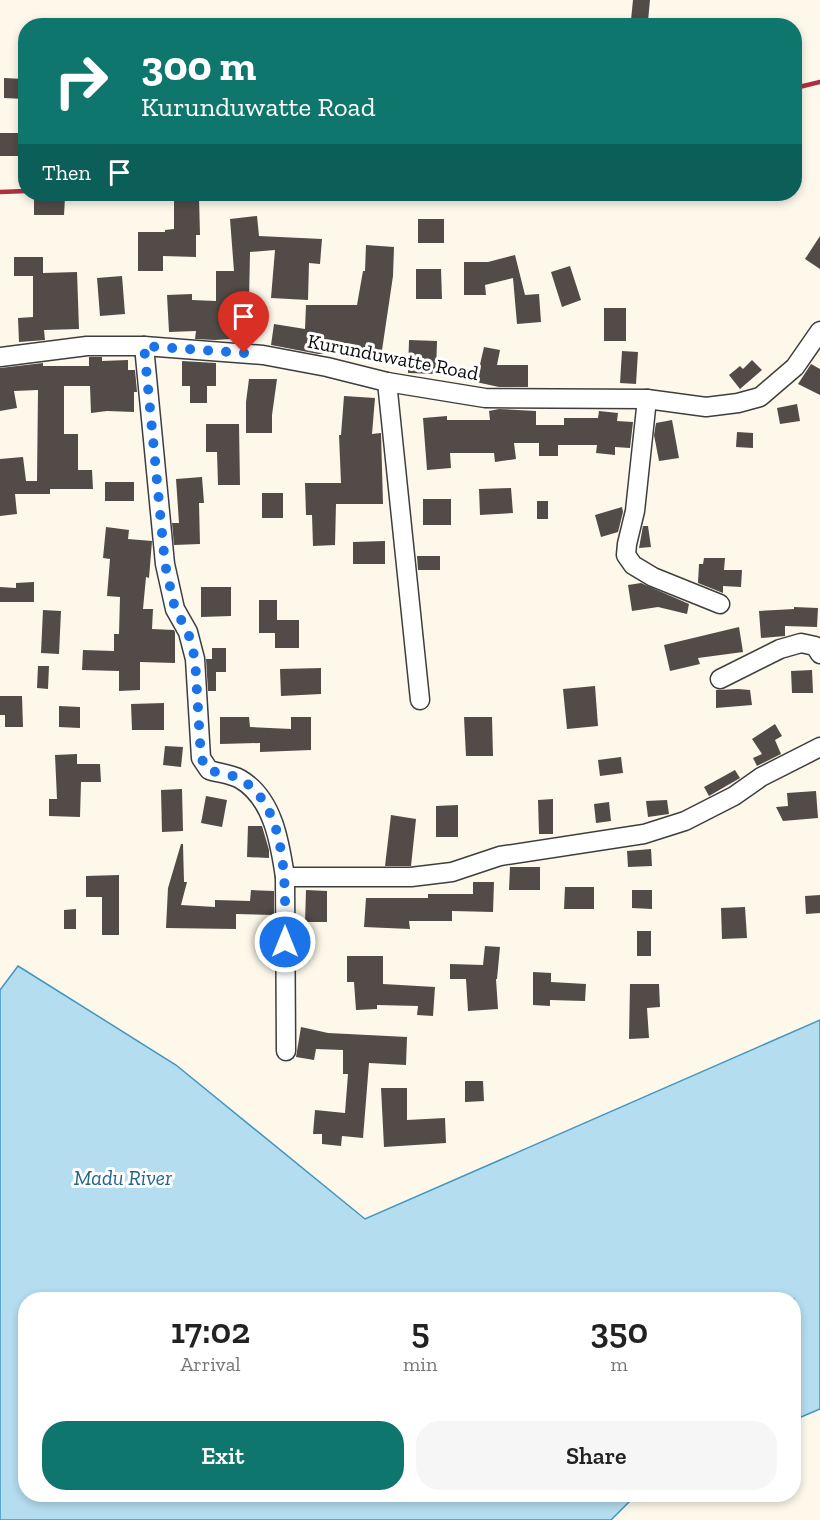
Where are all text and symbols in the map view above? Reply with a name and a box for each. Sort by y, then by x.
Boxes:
text: 300 m [141,40,256,91]
icon: right [42,42,120,120]
text: Kurunduwatte Road [141,91,375,123]
icon: arrive [103,156,136,189]
text: Then [42,159,91,186]
pin [218,291,269,353]
icon: arrive [227,300,260,333]
street label: Kurunduwatte Road [305,329,481,385]
position arrow [253,910,317,974]
water label: Madu River [74,1165,173,1190]
text: 17:02 [171,1309,250,1352]
text: 5 [411,1309,430,1352]
text: 350 [590,1309,648,1352]
text: Arrival [180,1352,241,1376]
text: min [403,1352,437,1376]
text: m [611,1352,628,1376]
button: Exit [42,1421,404,1490]
button: Share [416,1421,777,1490]

